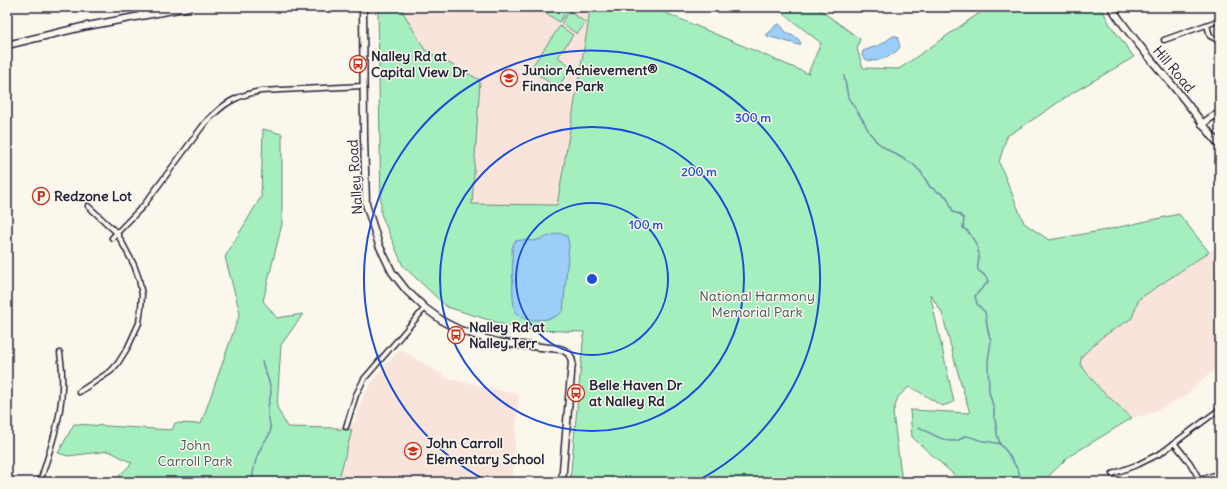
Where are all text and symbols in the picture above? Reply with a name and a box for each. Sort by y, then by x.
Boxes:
street label: Hill Road [1149,42,1199,96]
place label: Nalley Rd at Capital View Dr [371,47,468,81]
bus stop icon: Nalley Rd at Capital View Dr [348,54,368,74]
place label: Junior Achievement® Finance Park [522,61,658,95]
school or university icon: Junior Achievement® Finance Park [499,68,519,88]
text: 300 m [735,110,771,125]
street label: Nalley Road [343,139,367,215]
text: 200 m [681,164,717,179]
parking icon: Redzone Lot [31,186,51,206]
place label: Redzone Lot [54,187,132,205]
text: 100 m [629,217,663,232]
centre of rings [585,272,599,286]
park label: National Harmony Memorial Park [699,287,815,321]
place label: Nalley Rd at Nalley Terr [469,318,545,352]
bus stop icon: Nalley Rd at Nalley Terr [446,325,466,345]
place label: Belle Haven Dr at Nalley Rd [589,376,683,410]
bus stop icon: Belle Haven Dr at Nalley Rd [566,383,586,403]
place label: John Carroll Elementary School [426,434,544,468]
park label: John Carroll Park [158,436,232,470]
school or university icon: John Carroll Elementary School [403,441,423,461]

